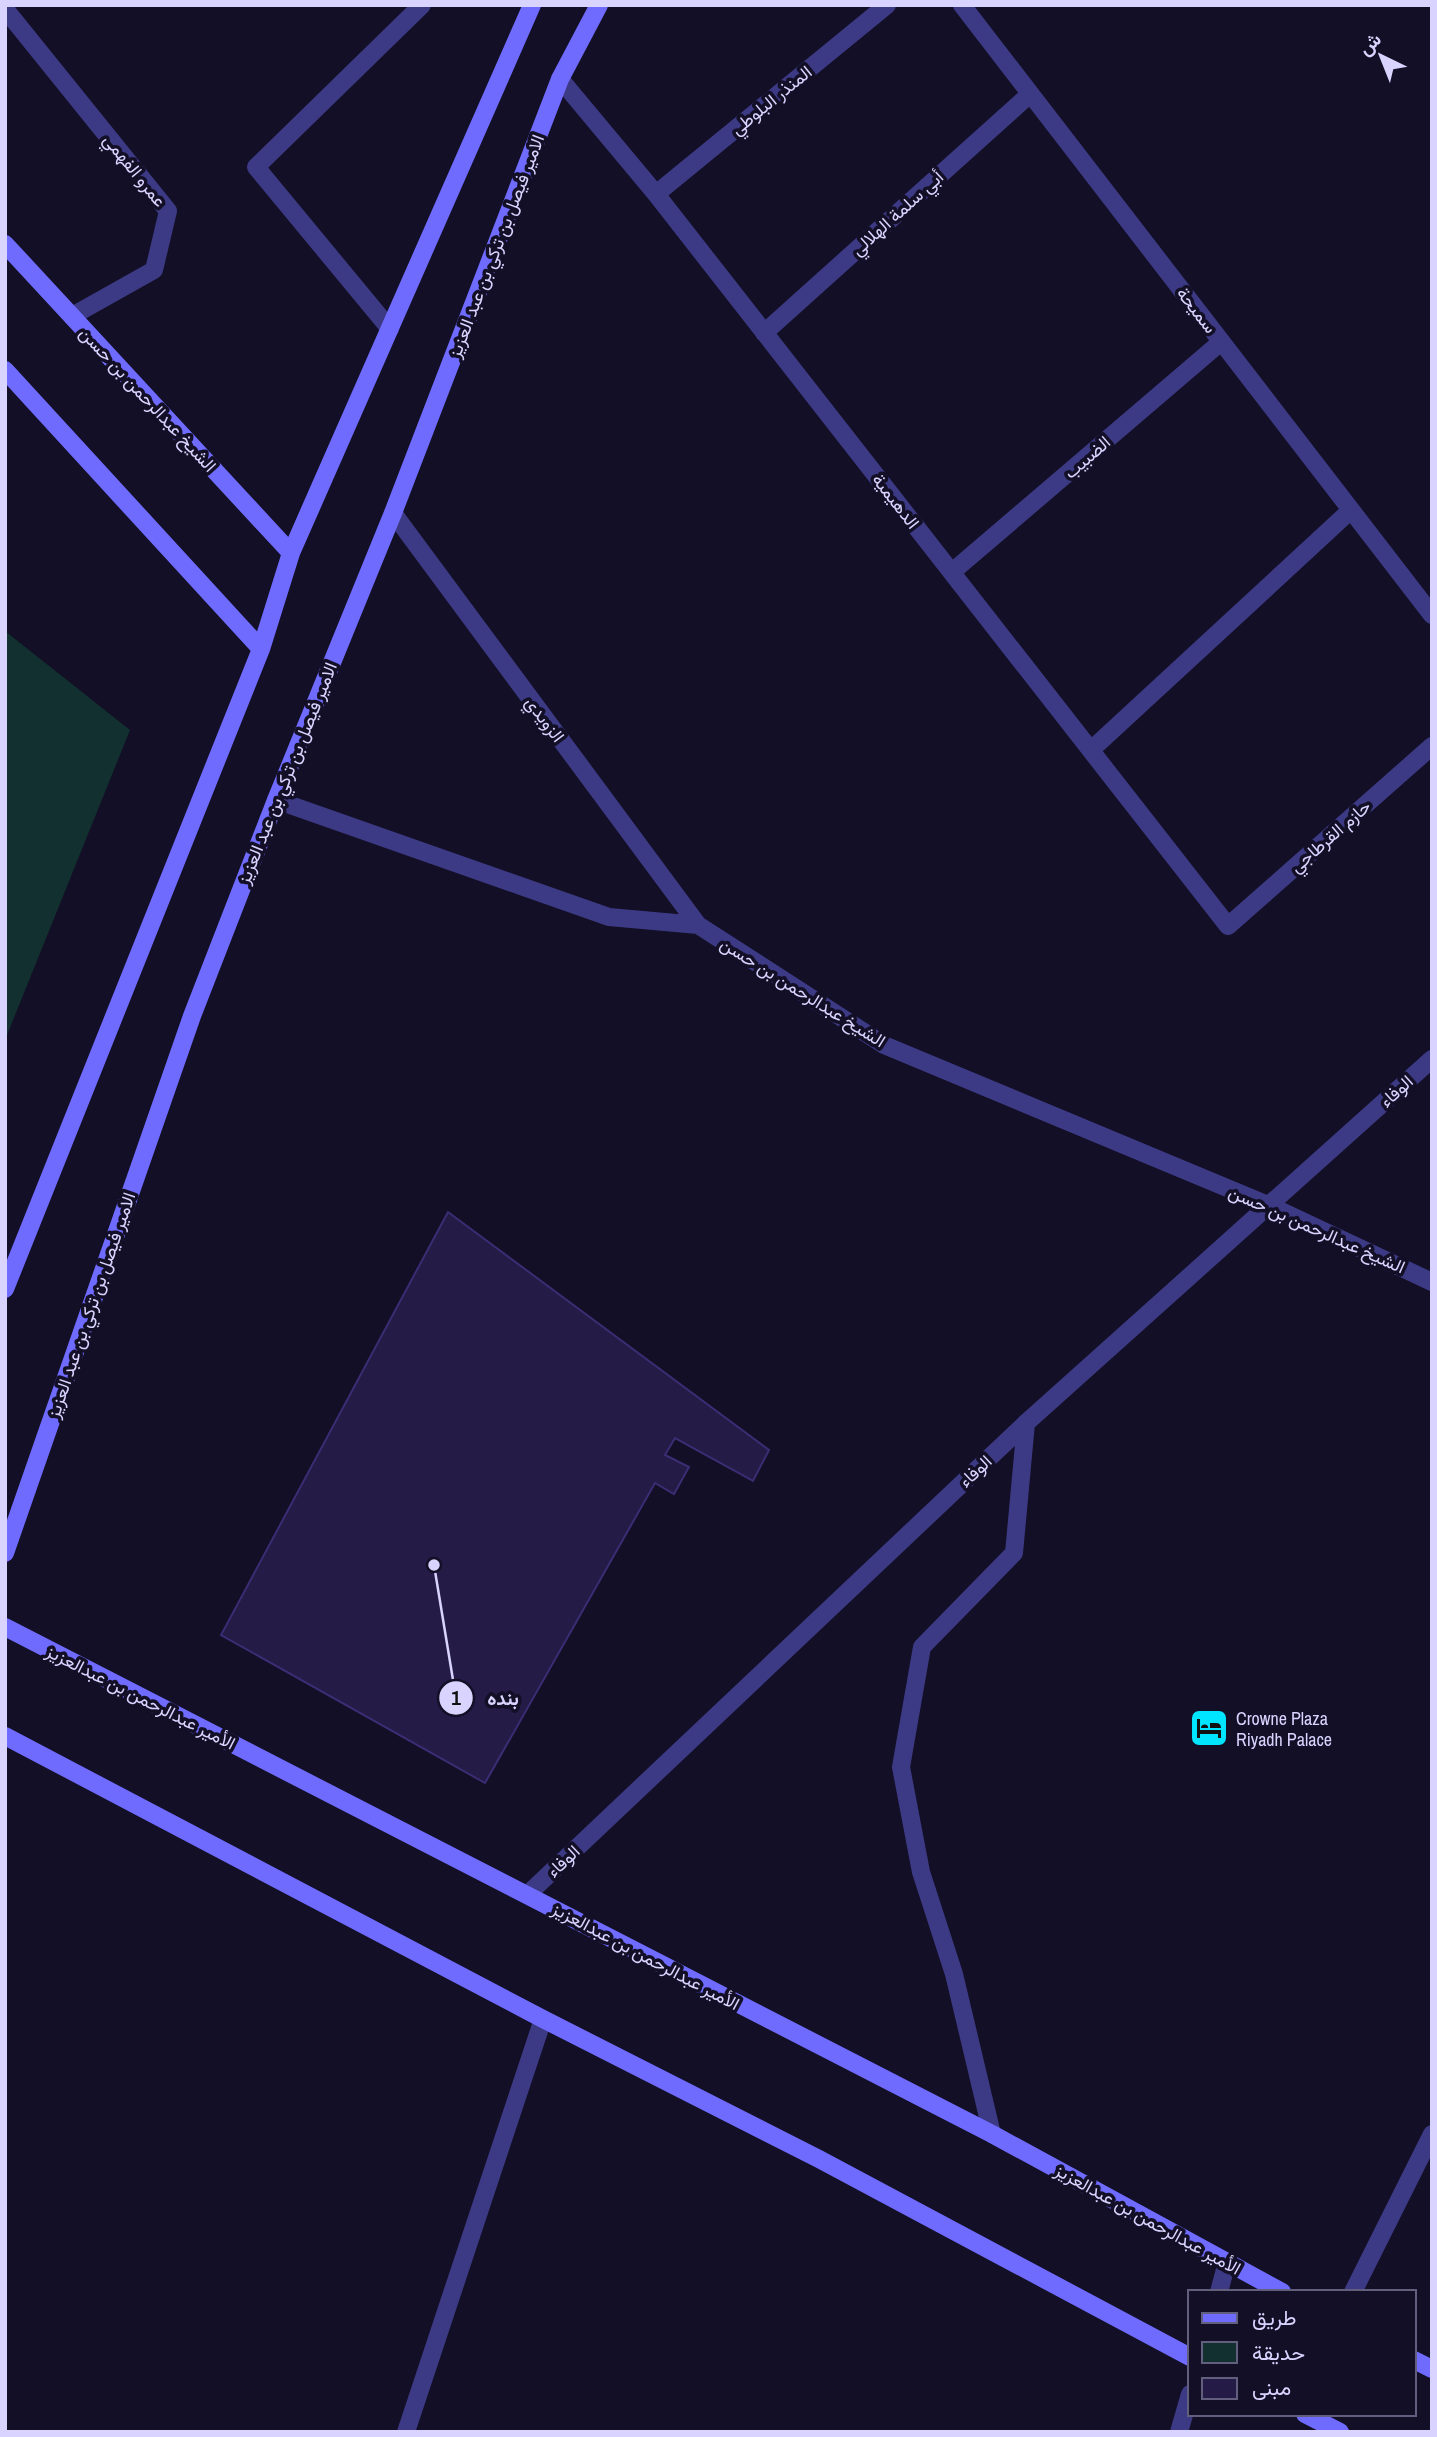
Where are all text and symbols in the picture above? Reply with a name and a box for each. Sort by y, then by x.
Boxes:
north arrow [1346,21,1416,91]
text: ش [1352,26,1387,61]
street label: المنذر البلوطي [725,59,819,143]
street label: عمرو الفهمي [95,128,172,214]
street label: الامير فيصل بن تركي بن عبد العزيز [441,131,553,363]
street label: أبي سلمة الهلالي [845,165,951,264]
street label: سميحة [1171,282,1223,338]
street label: الشيخ عبدالرحمن بن حسن [74,321,222,477]
street label: الضبيب [1058,430,1116,484]
street label: الدهيمية [866,468,926,534]
street label: الامير فيصل بن تركي بن عبد العزيز [231,658,346,890]
street label: الزويدي [517,691,571,749]
street label: حازم القرطاجي [1284,794,1378,881]
street label: الشيخ عبدالرحمن بن حسن [715,931,891,1053]
street label: الوفاء [1374,1069,1418,1113]
street label: الشيخ عبدالرحمن بن حسن [1225,1179,1409,1279]
street label: الامير فيصل بن تركي بن عبد العزيز [40,1189,144,1423]
street label: الوفاء [953,1449,997,1493]
street label: الأمير عبدالرحمن بن عبدالعزيز [41,1638,240,1756]
callout: بنده [438,1678,533,1718]
text: 1 [451,1683,461,1712]
text: بنده [487,1685,519,1711]
place label: Crowne Plaza Riyadh Palace [1236,1706,1332,1752]
hotel icon: Crowne Plaza Riyadh Palace [1188,1707,1230,1749]
street label: الوفاء [541,1839,585,1883]
street label: الأمير عبدالرحمن بن عبدالعزيز [547,1895,744,2016]
street label: الأمير عبدالرحمن بن عبدالعزيز [1050,2157,1246,2281]
legend [1188,2290,1416,2416]
text: طريق [1252,2303,1297,2332]
text: حديقة [1252,2338,1305,2367]
text: مبنى [1252,2373,1291,2402]

